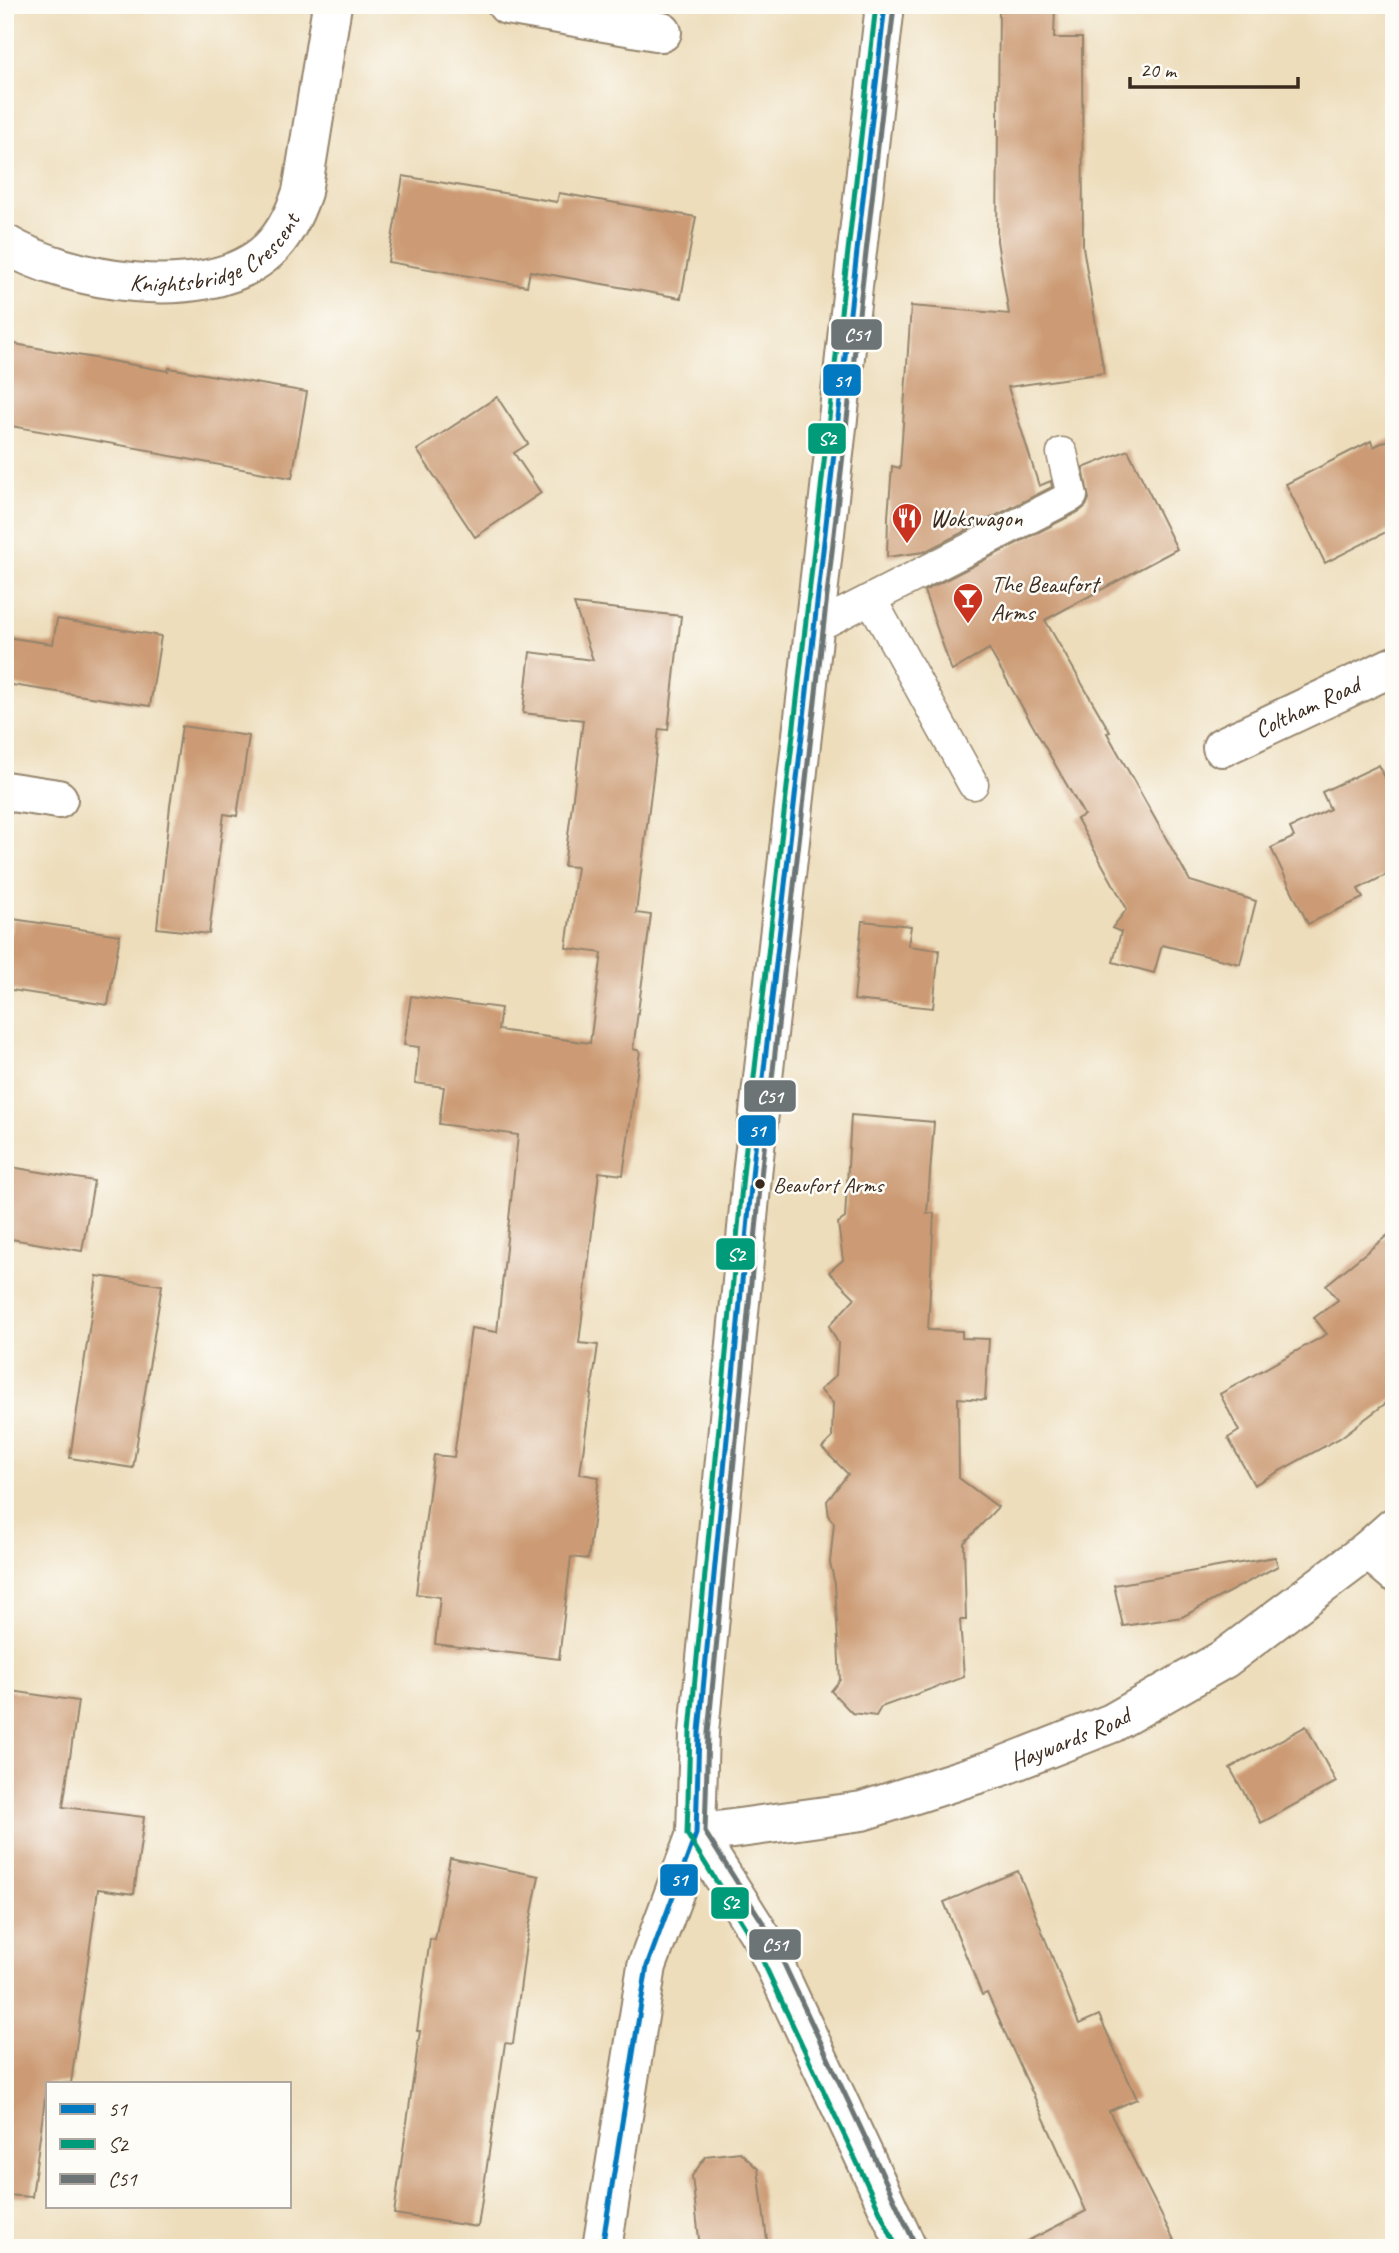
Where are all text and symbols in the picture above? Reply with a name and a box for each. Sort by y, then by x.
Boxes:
scale bar [1130,46,1298,90]
text: 20 m [1140,57,1178,83]
street label: Knightsbridge Crescent [129,207,307,298]
line badge: C51 [830,318,883,351]
text: C51 [844,323,872,347]
line badge: 51 [822,363,862,397]
text: 51 [834,369,853,393]
line badge: S2 [807,422,847,455]
text: S2 [818,427,838,451]
restaurant icon: Wokswagon [890,501,924,545]
place label: Wokswagon [930,503,1023,533]
place label: The Beaufort Arms [991,569,1101,627]
bar icon: The Beaufort Arms [951,581,985,625]
street label: Coltham Road [1250,668,1368,745]
line badge: C51 [743,1079,797,1113]
text: C51 [757,1085,785,1109]
line badge: 51 [737,1114,777,1147]
text: 51 [749,1119,768,1143]
place label: Beaufort Arms [773,1171,885,1199]
marker: Beaufort Arms [753,1177,767,1191]
line badge: S2 [715,1237,756,1271]
text: S2 [727,1243,747,1267]
street label: Haywards Road [1006,1699,1139,1777]
line badge: 51 [659,1863,699,1897]
text: 51 [671,1868,690,1892]
line badge: S2 [710,1886,750,1920]
text: S2 [721,1891,741,1915]
line badge: C51 [748,1928,802,1961]
text: C51 [762,1933,790,1957]
legend [46,2082,290,2208]
text: 51 [108,2096,128,2122]
text: S2 [108,2132,129,2158]
text: C51 [108,2166,138,2192]

